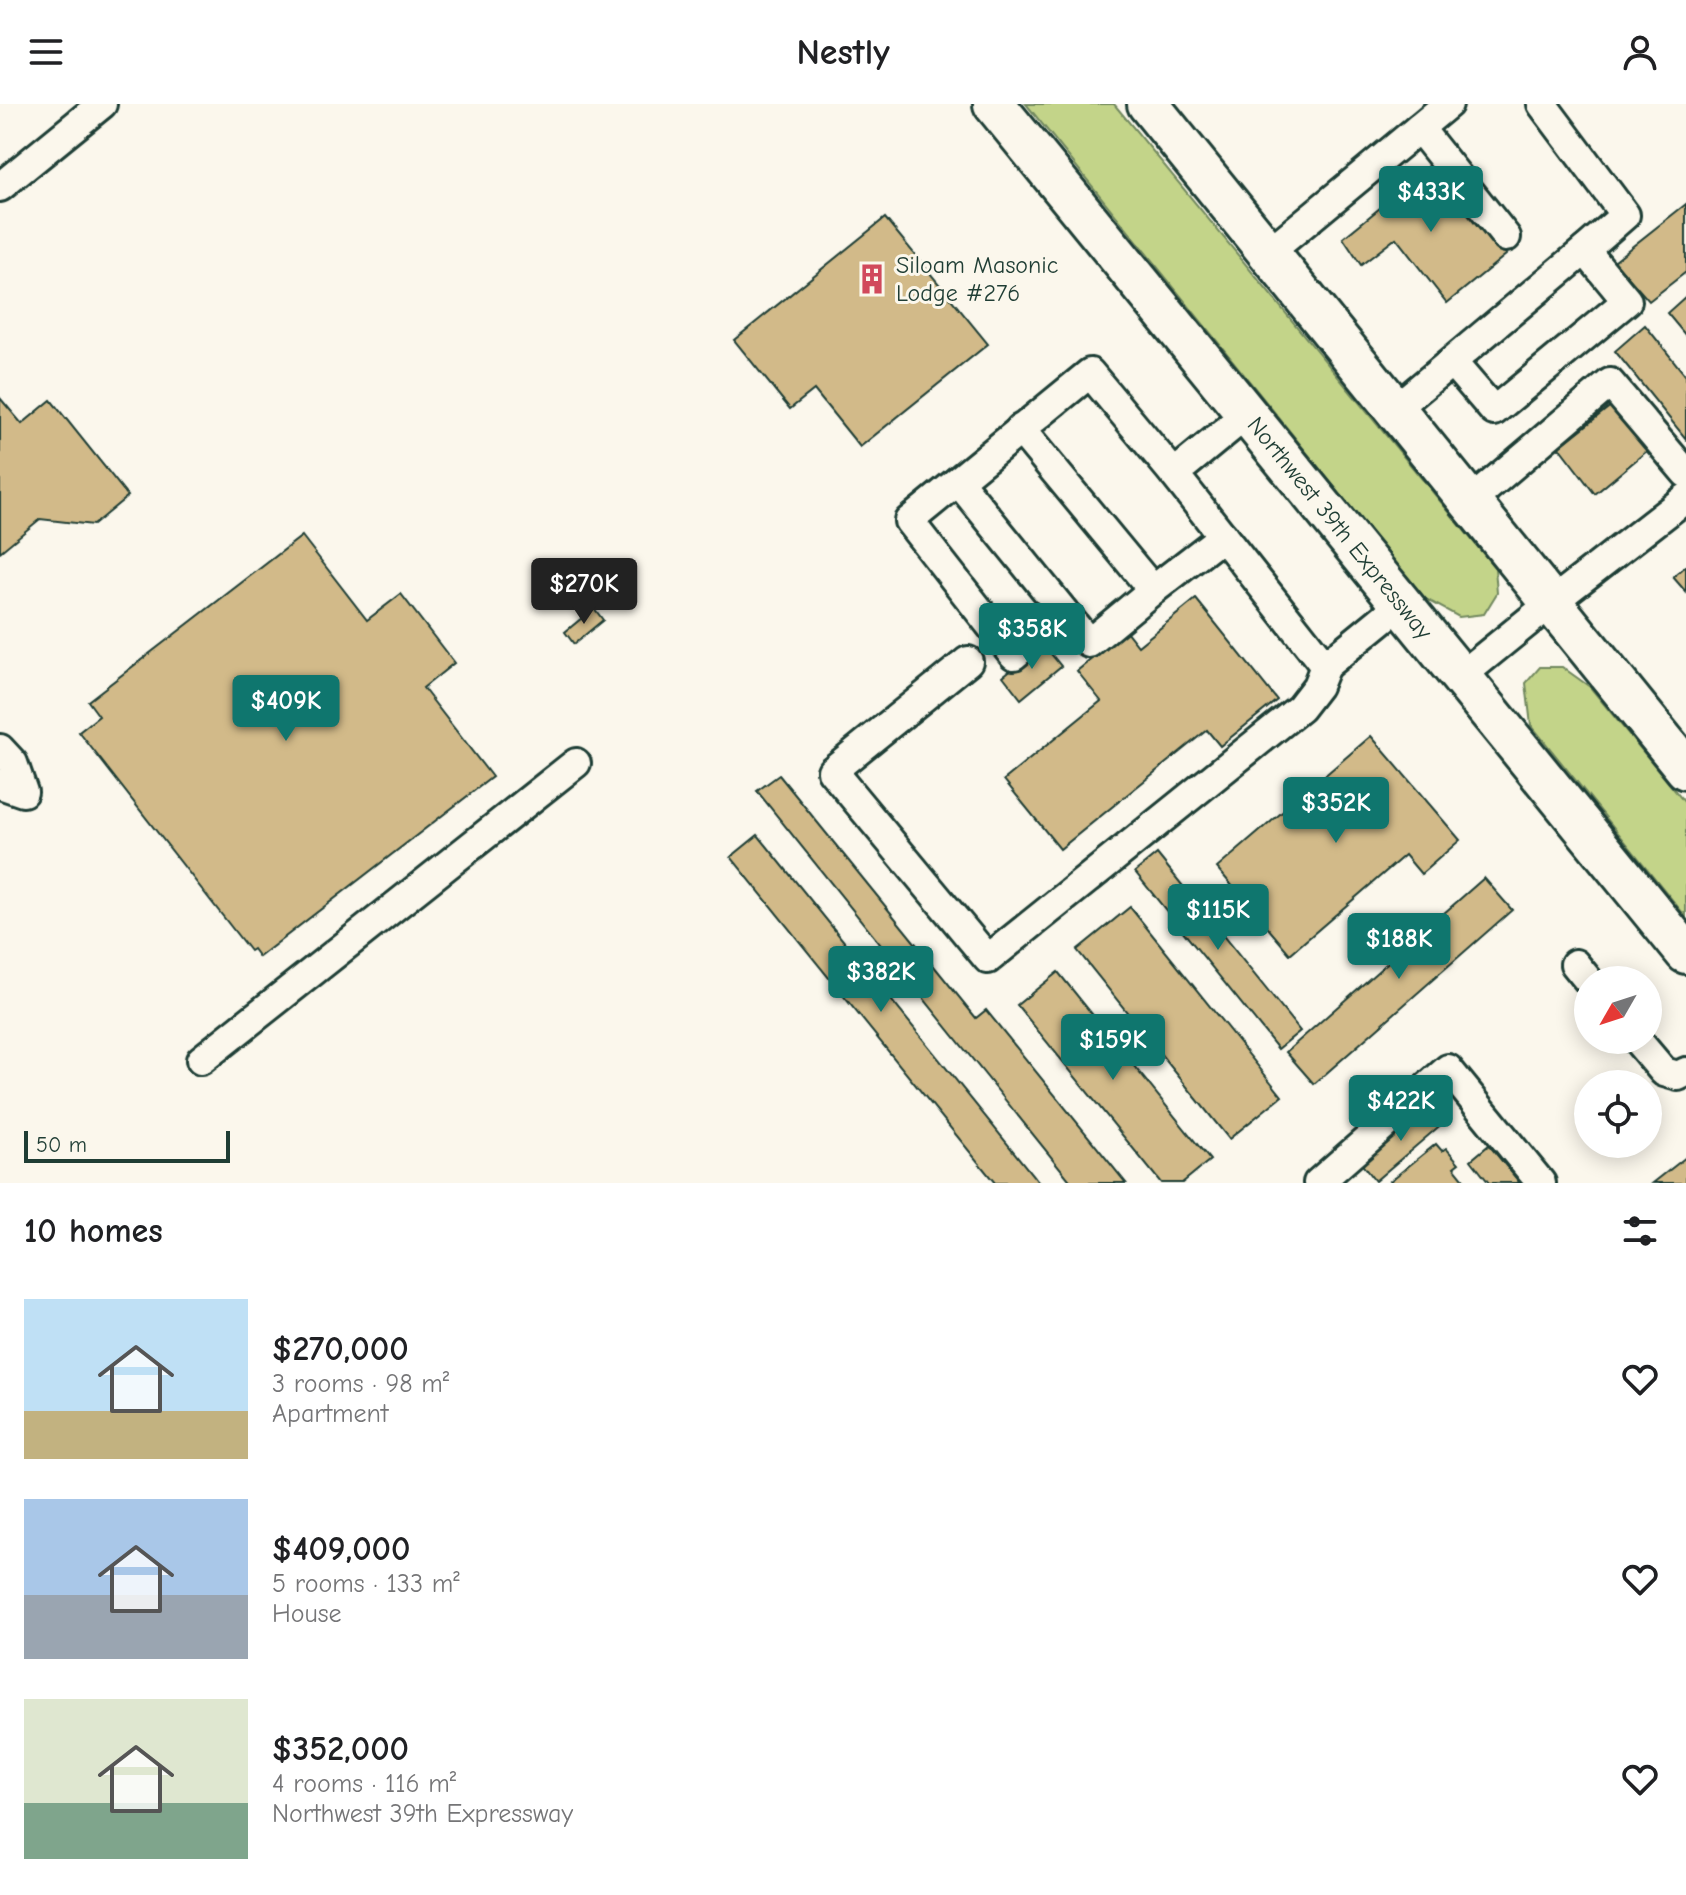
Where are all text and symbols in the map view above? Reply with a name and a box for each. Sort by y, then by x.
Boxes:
icon: menu [24,30,68,74]
icon: person [1618,30,1662,74]
text: Nestly [796,32,890,73]
pin: $433K [1375,166,1487,234]
text: $433K [1397,177,1465,207]
place label: Siloam Masonic Lodge #276 [896,251,1058,307]
building icon: Siloam Masonic Lodge #276 [855,262,889,296]
street label: Northwest 39th Expressway [1242,411,1438,645]
pin: $270K [528,558,640,626]
text: $270K [549,569,619,599]
pin: $358K [976,603,1088,671]
text: $358K [997,614,1067,644]
pin: $409K [230,675,342,743]
text: $409K [251,686,321,716]
pin: $352K [1280,777,1392,845]
text: $352K [1301,788,1371,818]
pin: $115K [1162,884,1274,952]
text: $115K [1186,895,1250,925]
pin: $188K [1343,913,1455,981]
text: $188K [1365,924,1433,954]
pin: $382K [825,946,937,1014]
text: $382K [846,957,916,987]
north arrow [1574,966,1662,1054]
map controls [1574,966,1662,1158]
pin: $159K [1057,1014,1169,1082]
text: $159K [1079,1025,1147,1055]
button: locate [1574,1070,1662,1158]
pin: $422K [1345,1075,1457,1143]
text: $422K [1367,1086,1435,1116]
scale bar [24,1127,230,1163]
text: 50 m [36,1132,87,1158]
icon: filters [1618,1209,1662,1253]
text: 10 homes [24,1211,163,1251]
text: $270,000 [272,1329,409,1369]
icon: home [88,1331,184,1427]
icon: heart [1618,1357,1662,1401]
text: 3 rooms · 98 m² [272,1369,449,1399]
text: Apartment [272,1399,388,1429]
text: $409,000 [272,1529,410,1569]
icon: home [88,1531,184,1627]
icon: heart [1618,1557,1662,1601]
text: 5 rooms · 133 m² [272,1569,460,1599]
text: House [272,1599,342,1629]
text: $352,000 [272,1729,409,1769]
icon: home [88,1731,184,1827]
icon: heart [1618,1757,1662,1801]
text: 4 rooms · 116 m² [272,1769,456,1799]
text: Northwest 39th Expressway [272,1799,573,1829]

